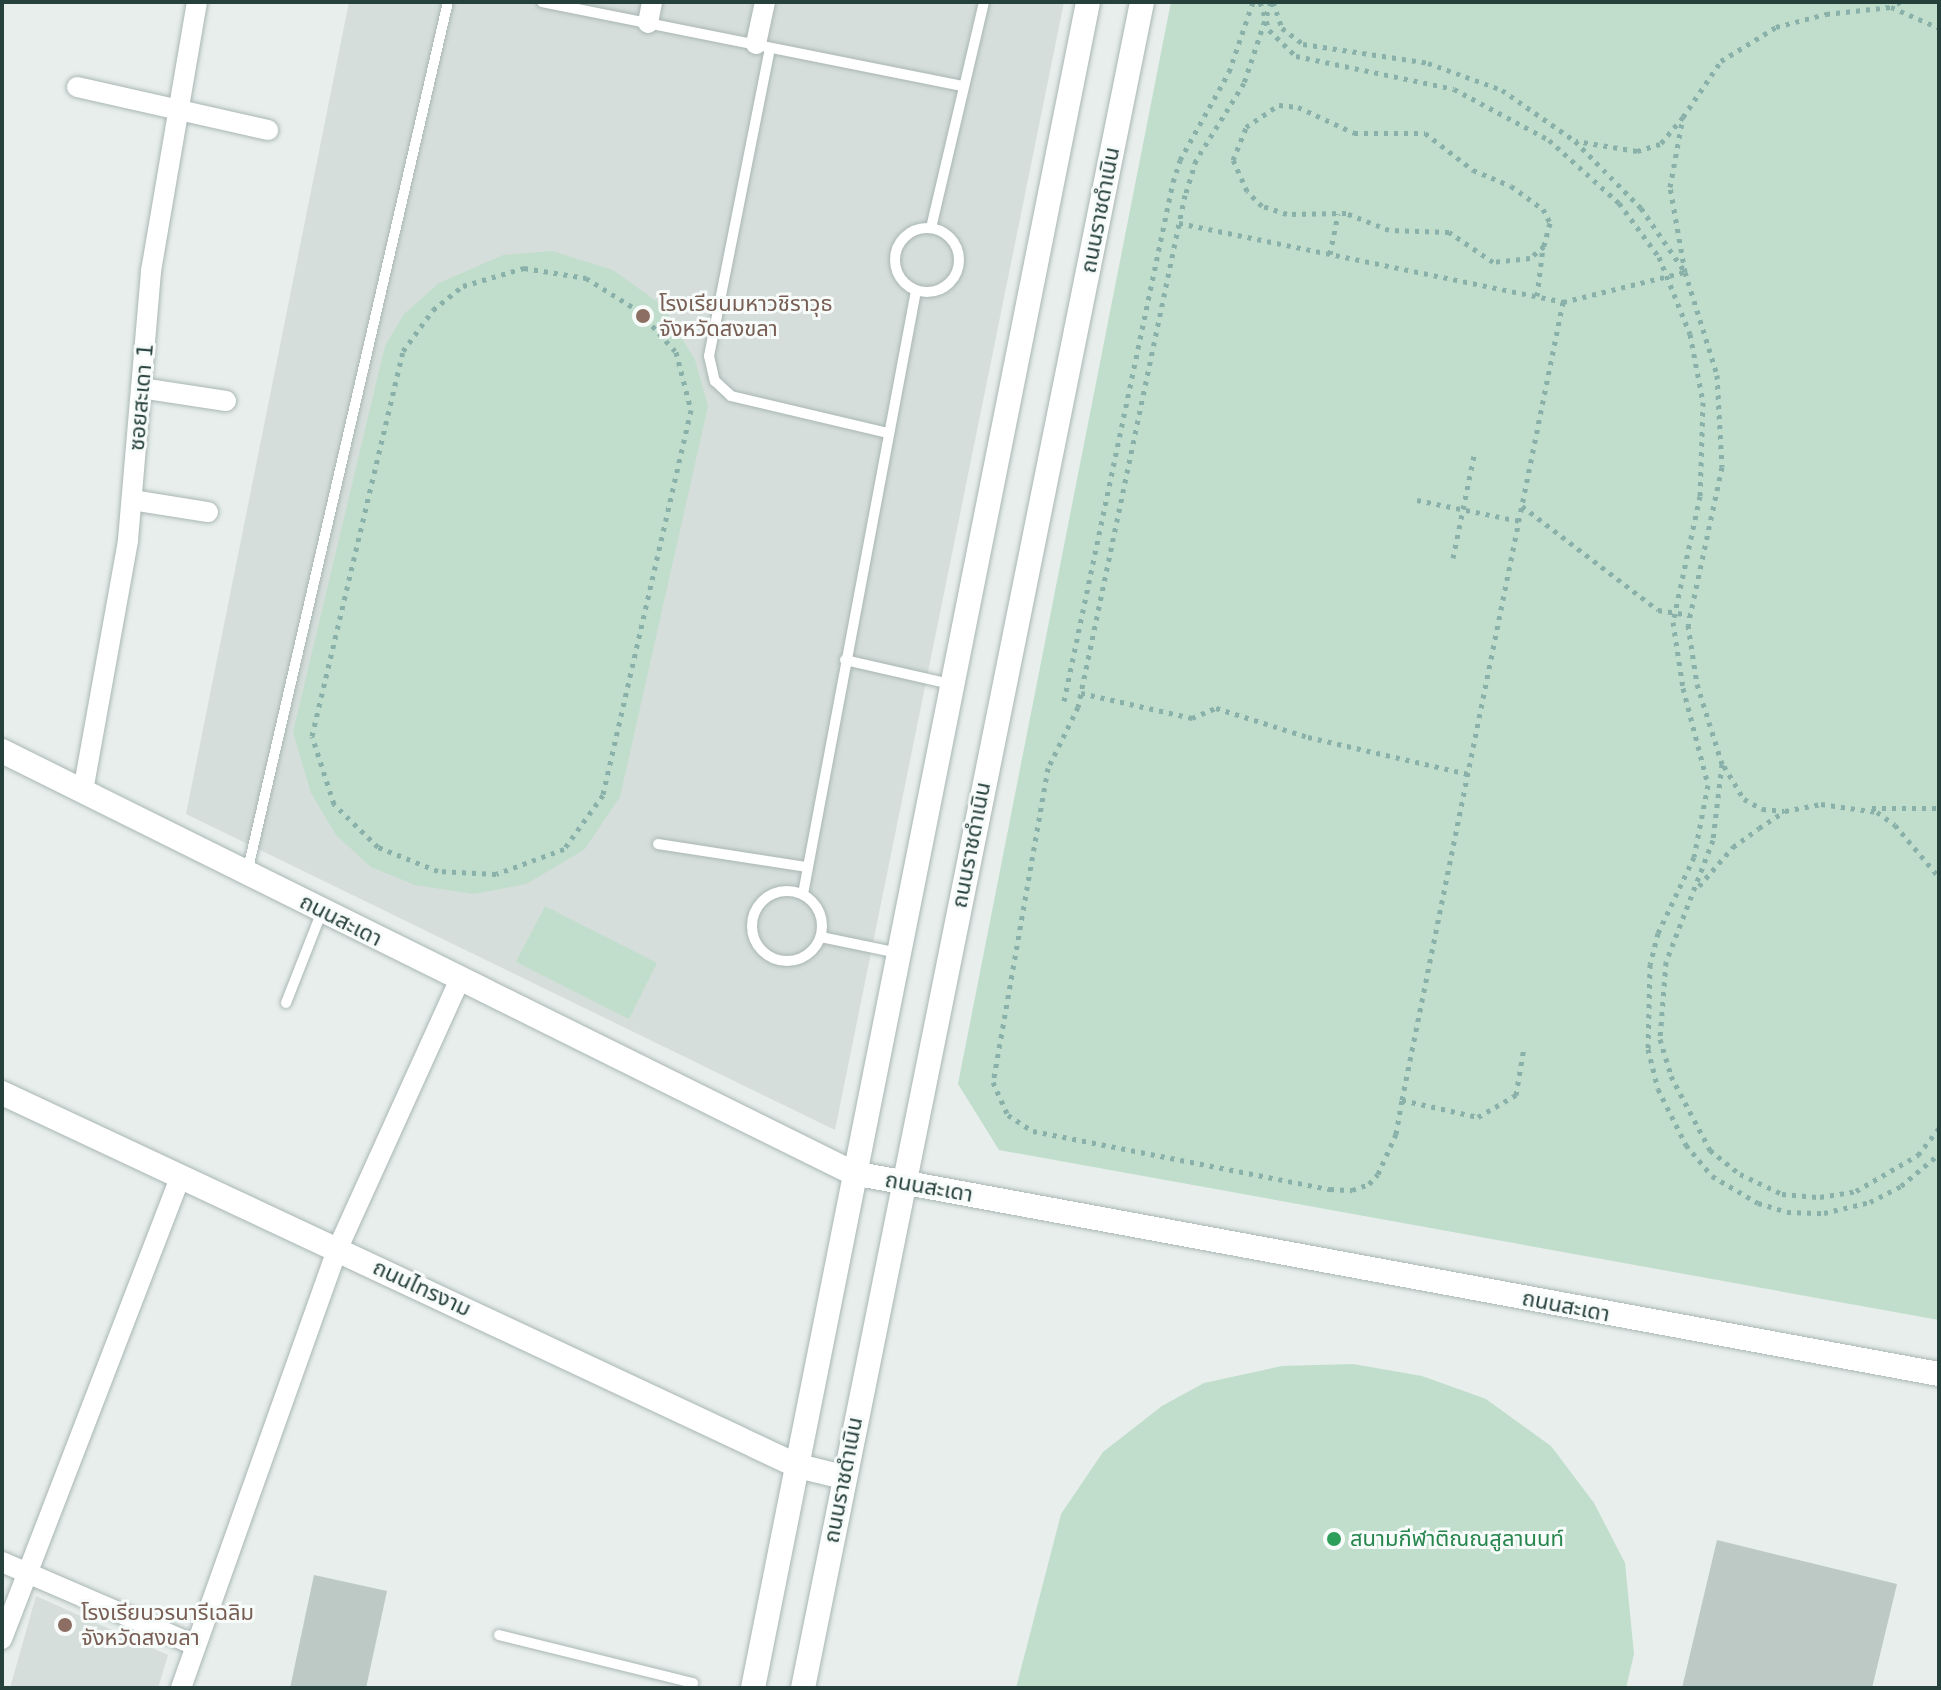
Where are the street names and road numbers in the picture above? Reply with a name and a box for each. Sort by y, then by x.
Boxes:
street label: ถนนราชดำเนิน [1075,145,1125,275]
street label: ซอยสะเดา 1 [123,342,159,452]
street label: ถนนราชดำเนิน [946,780,996,910]
street label: ถนนสะเดา [295,888,387,952]
street label: ถนนสะเดา [883,1166,975,1208]
street label: ถนนไทรงาม [369,1254,475,1322]
street label: ถนนสะเดา [1520,1285,1612,1327]
street label: ถนนราชดำเนิน [818,1415,868,1545]

